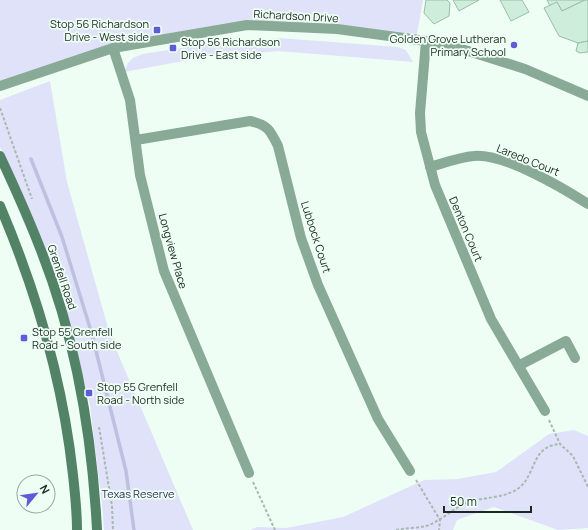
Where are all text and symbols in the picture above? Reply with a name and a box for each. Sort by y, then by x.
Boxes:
street label: Richardson Drive [253,6,340,25]
place label: Stop 56 Richardson Drive - West side [50,16,150,44]
marker: Stop 56 Richardson Drive - West side [152,25,162,35]
place label: Golden Grove Lutheran Primary School [390,31,506,59]
place label: Stop 56 Richardson Drive - East side [181,34,280,62]
marker: Golden Grove Lutheran Primary School [509,40,519,50]
marker: Stop 56 Richardson Drive - East side [168,43,178,53]
street label: Laredo Court [495,140,562,179]
street label: Denton Court [446,194,487,263]
street label: Lubbock Court [298,199,335,275]
street label: Longview Place [156,211,192,291]
street label: Grenfell Road [44,242,81,311]
place label: Stop 55 Grenfell Road - South side [32,324,122,352]
marker: Stop 55 Grenfell Road - South side [19,333,29,343]
place label: Stop 55 Grenfell Road - North side [97,379,185,407]
marker: Stop 55 Grenfell Road - North side [84,388,94,398]
north arrow [16,474,56,514]
text: N [37,482,54,496]
park label: Texas Reserve [102,486,175,501]
scale bar [444,488,531,514]
text: 50 m [450,493,477,510]

